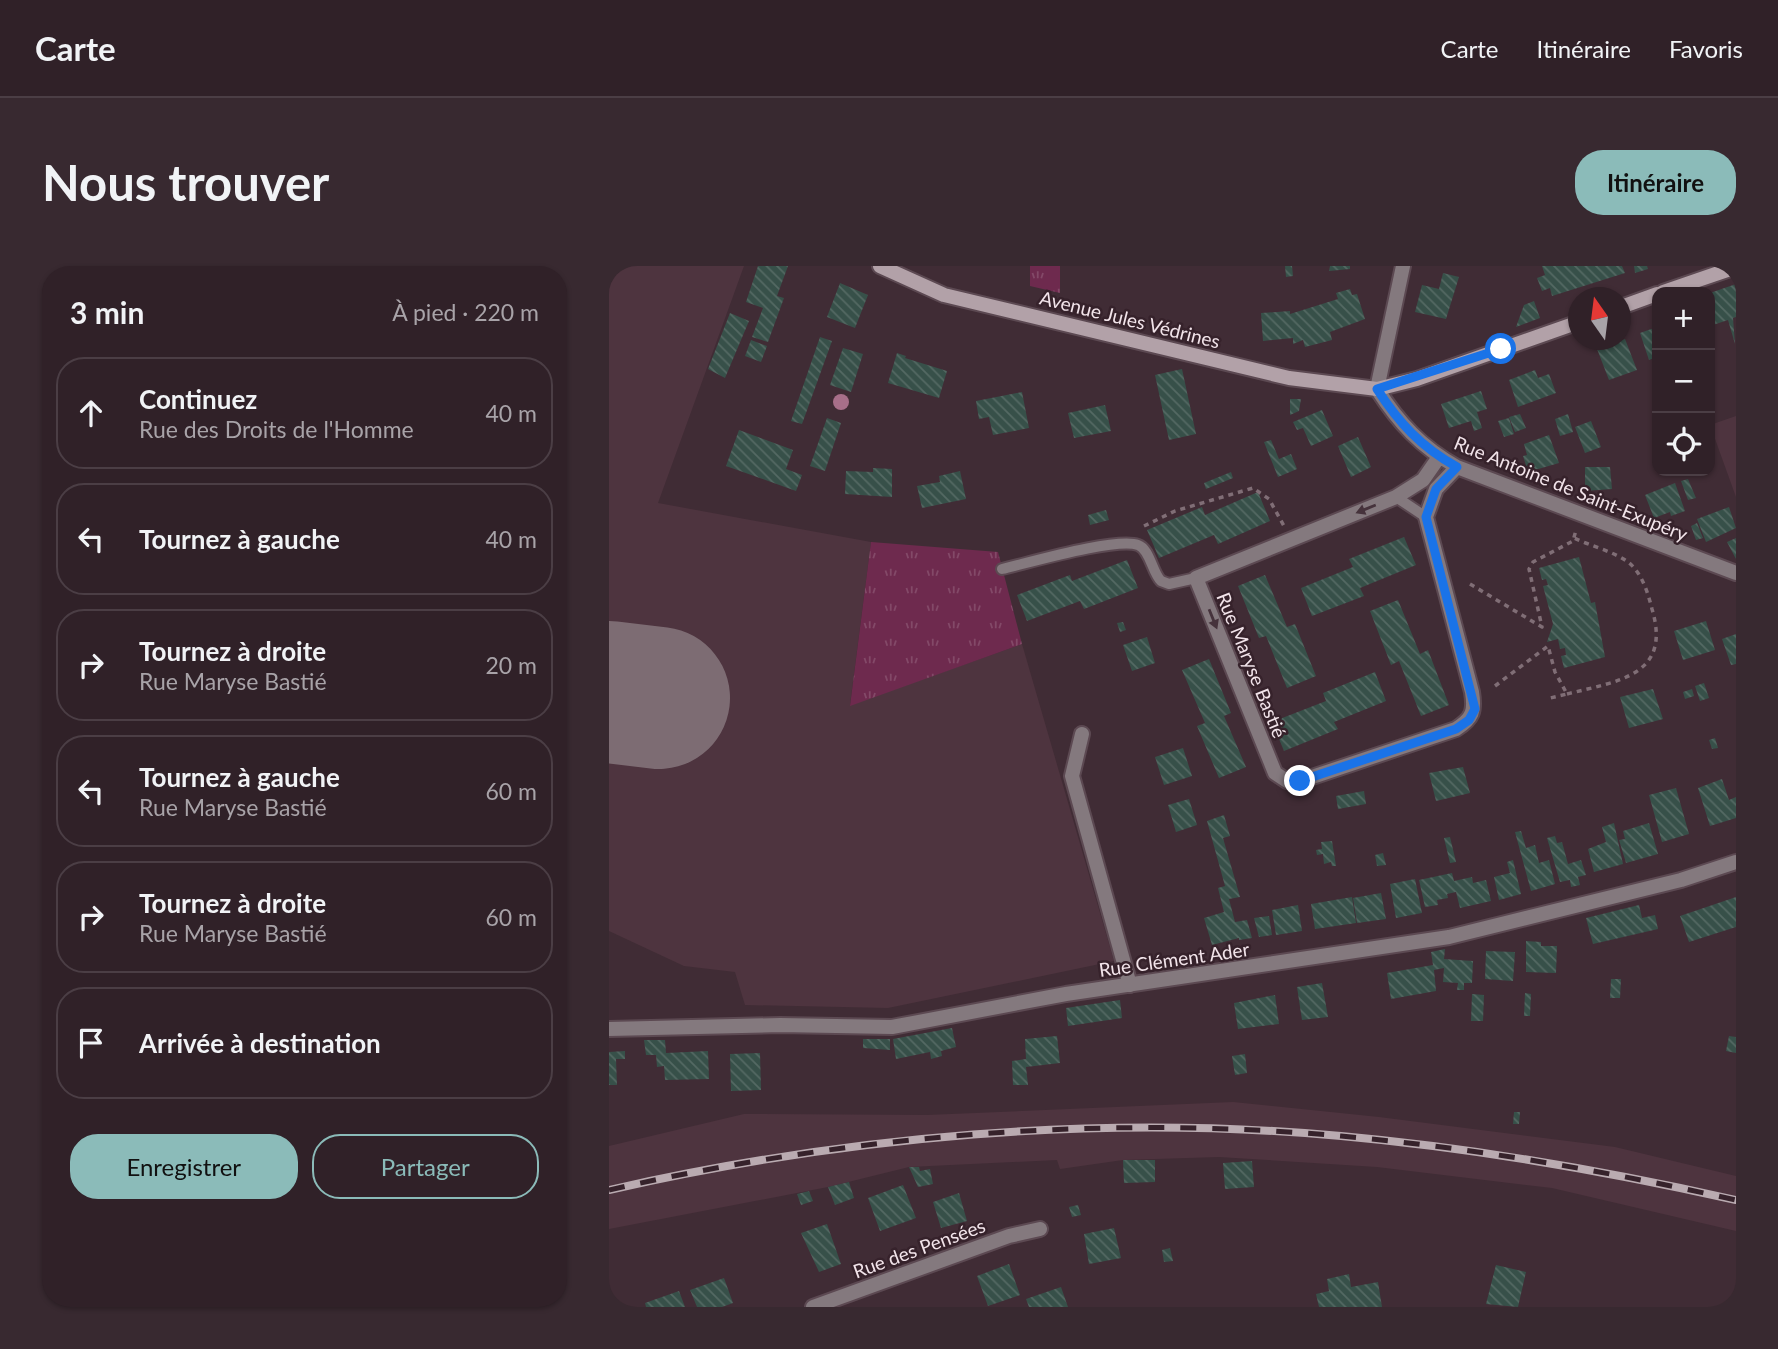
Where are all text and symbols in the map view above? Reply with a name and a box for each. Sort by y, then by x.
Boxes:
text: Carte [35,28,116,68]
text: Carte [1441,34,1499,63]
text: Itinéraire [1537,34,1631,63]
text: Favoris [1669,34,1743,63]
button: Itinéraire [1575,150,1736,215]
text: Nous trouver [42,153,329,211]
street label: Avenue Jules Védrines [1037,285,1223,353]
north arrow [1568,287,1631,350]
map controls [1652,287,1715,476]
button: + [1652,287,1715,350]
text: 3 min [70,294,144,330]
text: À pied · 220 m [392,298,539,326]
route start [1485,333,1516,364]
button: − [1652,350,1715,413]
text: Continuez [139,383,257,415]
icon: ahead [72,394,110,432]
text: 40 m [486,399,537,427]
button: locate [1652,413,1715,476]
text: Rue des Droits de l'Homme [139,415,414,443]
street label: Rue Antoine de Saint-Exupéry [1451,431,1691,546]
one-way arrow [1355,504,1376,515]
icon: left [72,520,110,558]
text: Tournez à gauche [139,523,340,555]
text: 40 m [486,525,537,553]
street label: Rue Maryse Bastié [1212,589,1292,741]
one-way arrow [1207,609,1218,630]
text: Tournez à droite [139,635,326,667]
icon: right [72,646,110,684]
text: 20 m [486,651,537,679]
text: Rue Maryse Bastié [139,667,327,695]
text: Tournez à gauche [139,761,340,793]
route end [1284,765,1315,796]
icon: left [72,772,110,810]
text: 60 m [486,777,537,805]
text: Rue Maryse Bastié [139,793,327,821]
text: Tournez à droite [139,887,326,919]
icon: right [72,898,110,936]
text: 60 m [486,903,537,931]
text: Rue Maryse Bastié [139,919,327,947]
street label: Rue Clément Ader [1097,937,1251,981]
icon: arrive [72,1024,110,1062]
text: Arrivée à destination [139,1027,381,1059]
button: Enregistrer [70,1134,298,1199]
button: Partager [312,1134,539,1199]
street label: Rue des Pensées [850,1213,988,1283]

